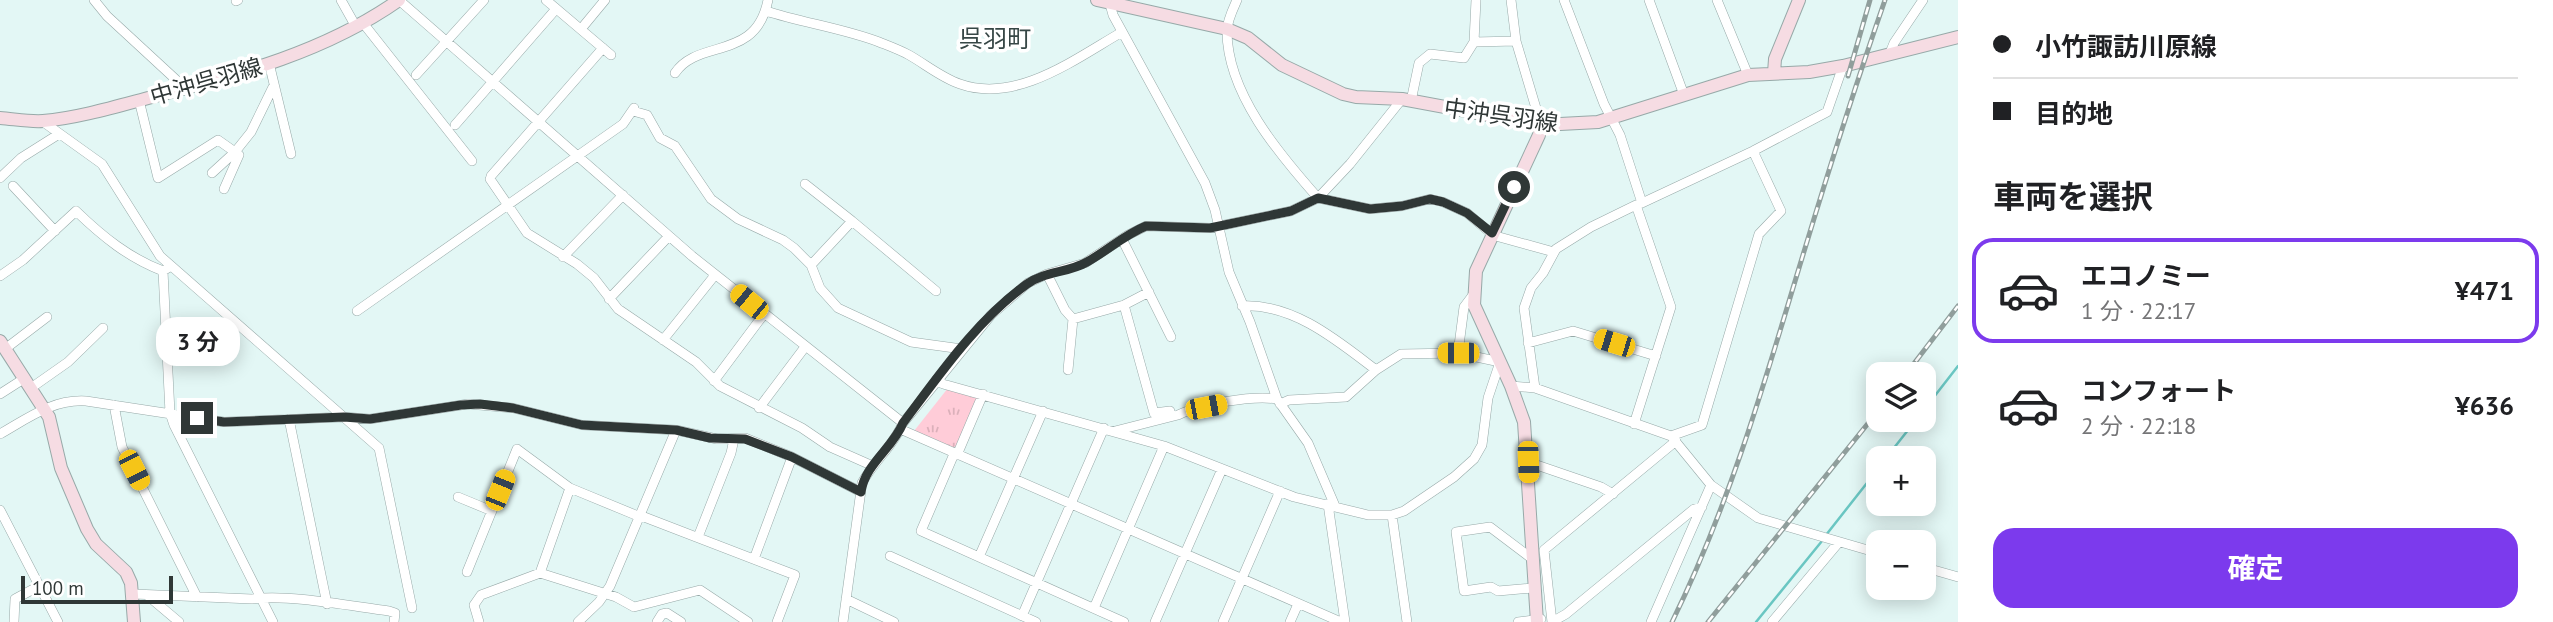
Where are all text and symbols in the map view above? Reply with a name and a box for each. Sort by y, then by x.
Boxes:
district label: 呉羽町 [959,23,1031,54]
text: 小竹諏訪川原線 [2035,30,2217,63]
street label: 中沖呉羽線 [147,51,265,111]
street label: 中沖呉羽線 [1442,93,1560,137]
text: 目的地 [2035,97,2113,130]
route start [1498,171,1530,203]
text: 車両を選択 [1993,175,2153,217]
icon: car [1997,259,2060,322]
text: エコノミー [2081,259,2211,292]
text: ¥471 [2455,274,2514,307]
car [727,281,772,323]
text: 1 分 · 22:17 [2081,296,2196,325]
callout: 3 分 [155,316,239,366]
text: 3 分 [177,327,219,356]
car [1591,327,1638,359]
car [1438,343,1480,364]
map controls [1866,362,1936,600]
button: layers [1866,362,1936,432]
icon: car [1997,374,2060,437]
text: コンフォート [2081,374,2236,407]
text: ¥636 [2455,389,2514,422]
car [1184,393,1229,421]
route end [181,402,213,434]
text: 2 分 · 22:18 [2081,411,2196,440]
car [1517,441,1540,483]
button: + [1866,446,1936,516]
car [116,447,153,493]
car [483,467,518,513]
button: 確定 [1993,528,2518,608]
button: − [1866,530,1936,600]
scale bar [21,573,173,605]
text: 100 m [32,576,84,600]

